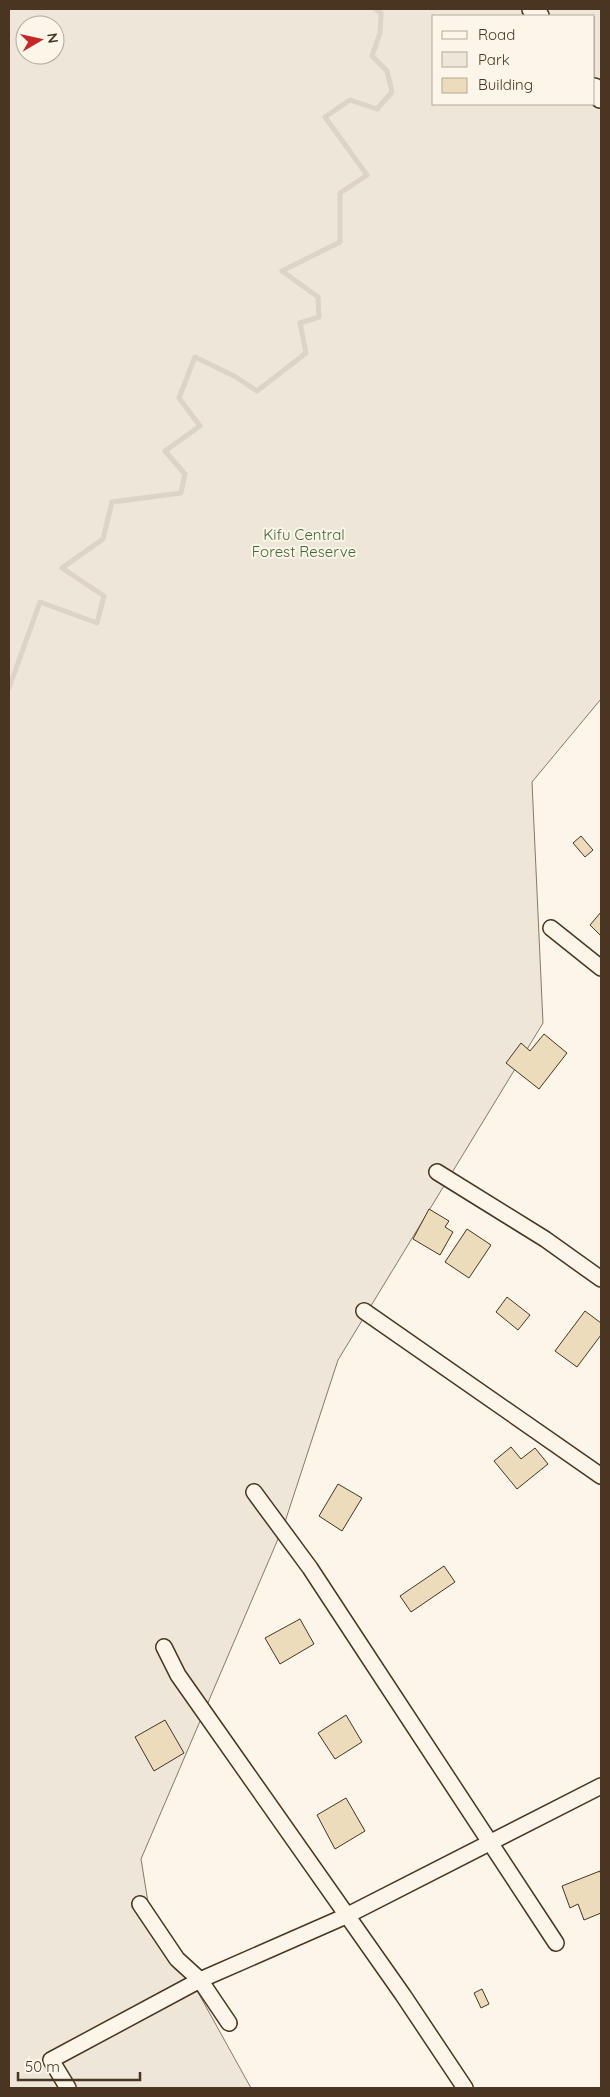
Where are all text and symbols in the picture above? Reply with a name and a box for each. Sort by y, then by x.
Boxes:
north arrow [15,15,65,65]
legend [432,15,595,105]
text: Road [478,25,515,44]
text: N [43,31,63,44]
text: Park [478,50,510,69]
text: Building [478,75,533,94]
park label: Kifu Central Forest Reserve [252,525,356,561]
scale bar [18,2050,140,2082]
text: 50 m [25,2057,60,2076]

